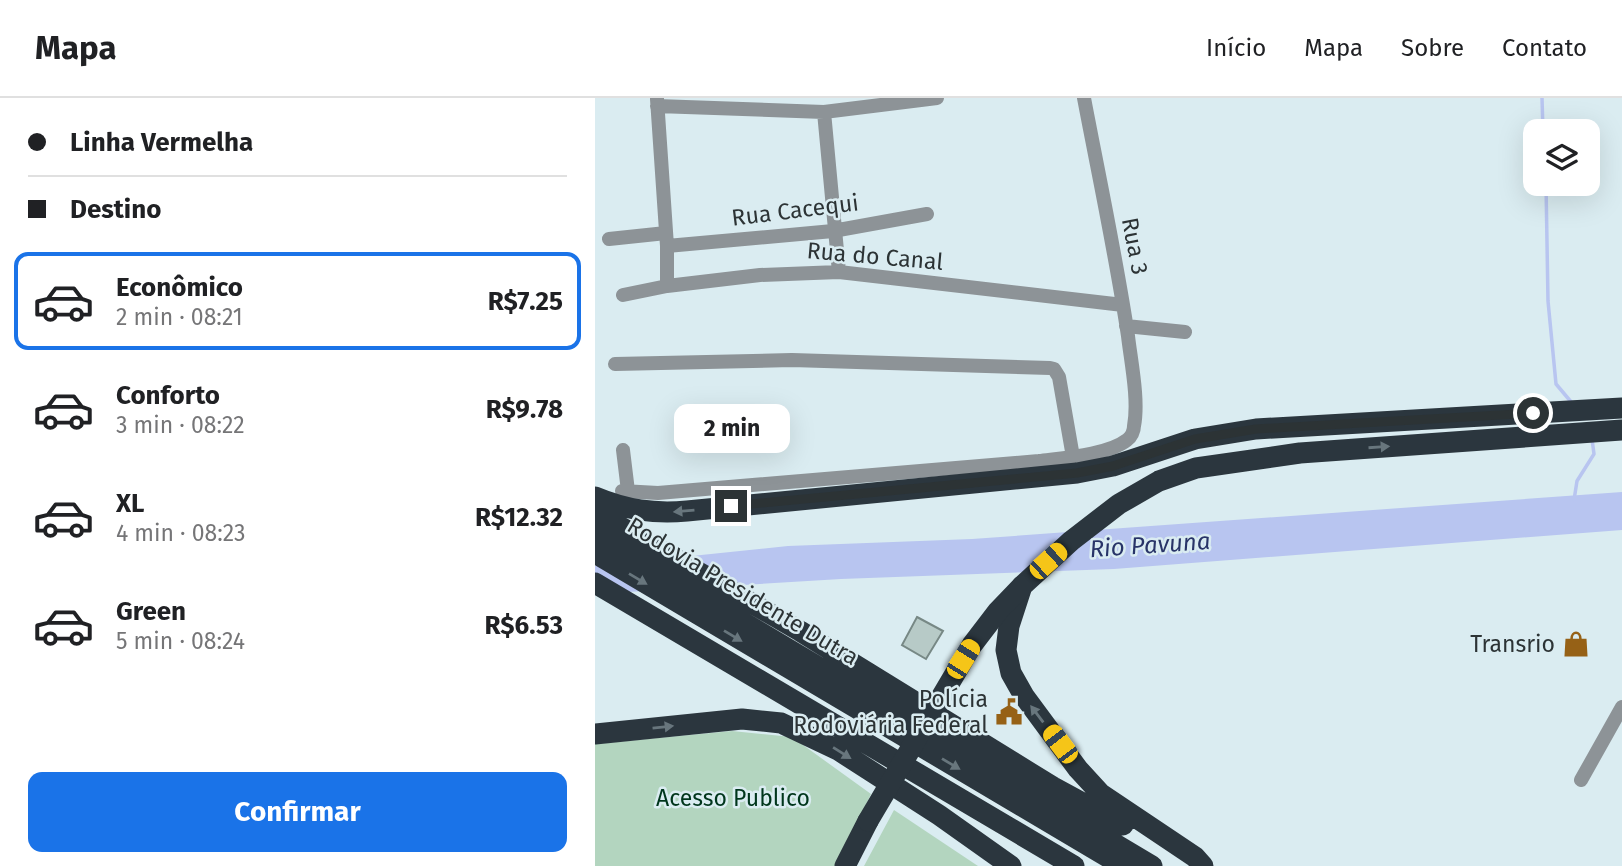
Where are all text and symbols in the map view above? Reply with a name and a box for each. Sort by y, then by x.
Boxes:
text: Mapa [35,28,116,68]
text: Início [1206,34,1266,62]
text: Mapa [1304,34,1363,62]
text: Sobre [1401,34,1464,62]
text: Contato [1502,34,1587,62]
map controls [1523,119,1600,196]
button: layers [1523,119,1600,196]
text: Linha Vermelha [70,127,253,158]
street label: Rua Cacequi [730,188,860,232]
text: Destino [70,194,161,225]
street label: Rua 3 [1116,215,1154,277]
street label: Rua do Canal [806,236,945,276]
icon: car [32,270,95,333]
text: Econômico [116,272,243,303]
text: R$7.25 [488,286,563,317]
text: 2 min · 08:21 [116,303,243,331]
icon: car [32,378,95,441]
text: Conforto [116,380,220,411]
text: R$9.78 [486,394,563,425]
route start [1517,397,1549,429]
callout: 2 min [673,404,789,454]
text: 3 min · 08:22 [116,411,245,439]
text: 2 min [704,414,760,442]
one-way arrow [1368,441,1390,452]
icon: car [32,486,95,549]
text: XL [116,488,144,519]
route end [715,490,747,522]
text: R$12.32 [475,502,563,533]
one-way arrow [673,506,695,517]
street label: Rodovia Presidente Dutra [622,511,864,671]
text: 4 min · 08:23 [116,519,246,547]
water label: Rio Pavuna [1089,527,1211,563]
car [1026,539,1071,583]
one-way arrow [629,573,648,586]
icon: car [32,594,95,657]
text: Green [116,596,186,627]
text: R$6.53 [485,610,563,641]
text: 5 min · 08:24 [116,627,245,655]
shop icon: Transrio [1561,629,1591,659]
one-way arrow [724,630,743,642]
place label: Transrio [1470,630,1555,658]
car [943,636,984,682]
place label: Polícia Rodoviária Federal [793,685,988,739]
public building icon: Polícia Rodoviária Federal [994,697,1024,727]
one-way arrow [1030,706,1045,724]
car [1039,721,1082,767]
one-way arrow [652,722,674,733]
one-way arrow [832,747,852,760]
one-way arrow [941,758,960,770]
button: Confirmar [28,772,567,852]
park label: Acesso Publico [656,784,810,812]

